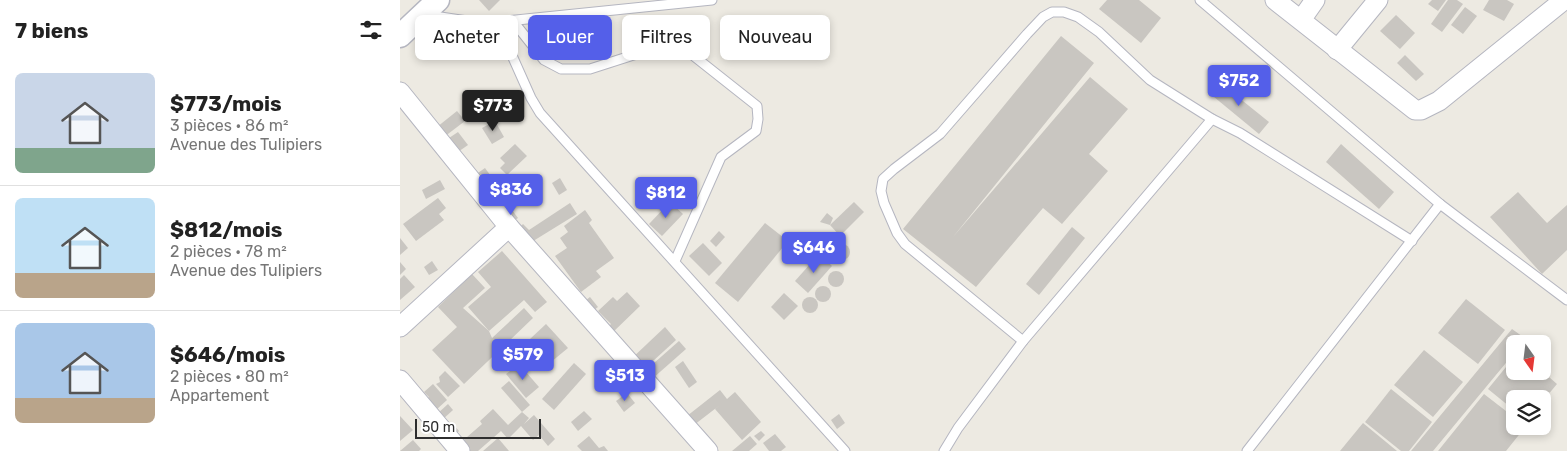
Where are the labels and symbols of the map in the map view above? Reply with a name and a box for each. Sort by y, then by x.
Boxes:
pin: $752 [1209,64,1269,107]
pin: $773 [463,90,523,132]
pin: $836 [481,174,541,216]
pin: $812 [636,176,696,219]
pin: $646 [784,232,844,274]
north arrow [1506,335,1551,380]
pin: $579 [493,338,553,381]
pin: $513 [595,360,655,402]
scale bar [415,416,541,439]

